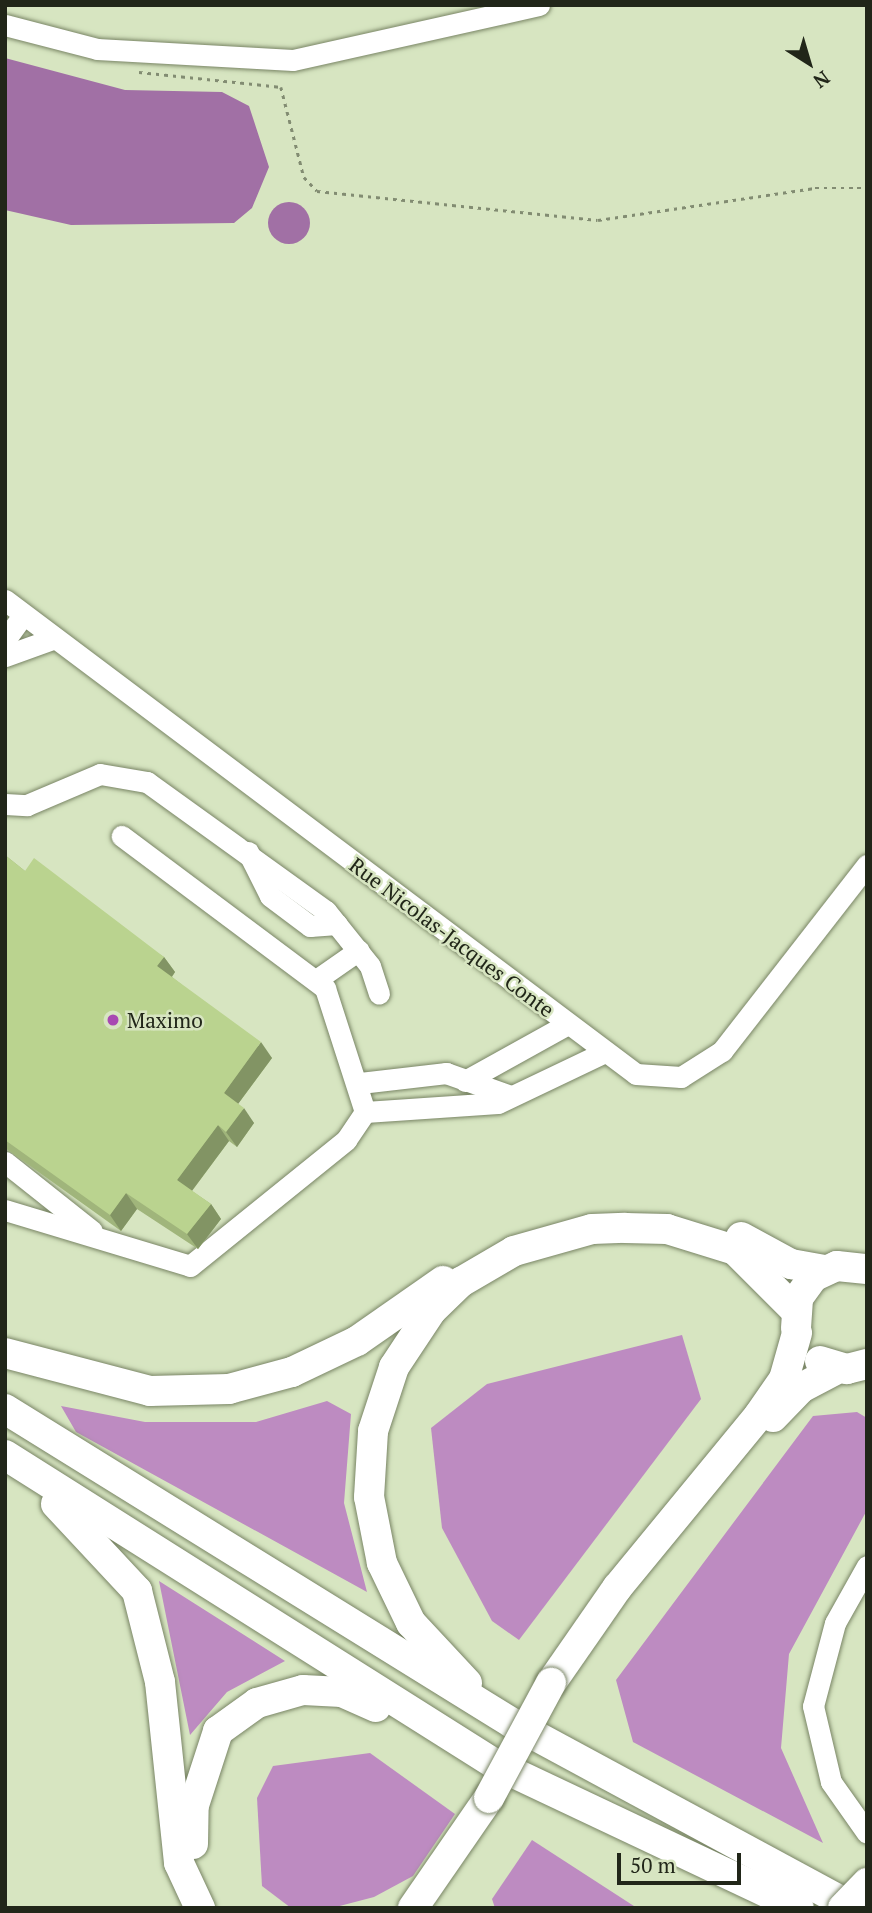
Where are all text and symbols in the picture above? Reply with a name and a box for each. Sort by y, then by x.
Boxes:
north arrow [774,28,844,98]
text: N [809,66,835,94]
street label: Rue Nicolas-Jacques Conte [345,852,559,1022]
place label: Maximo [127,1007,203,1033]
marker: Maximo [105,1012,121,1028]
scale bar [620,1840,744,1884]
text: 50 m [630,1851,676,1879]

